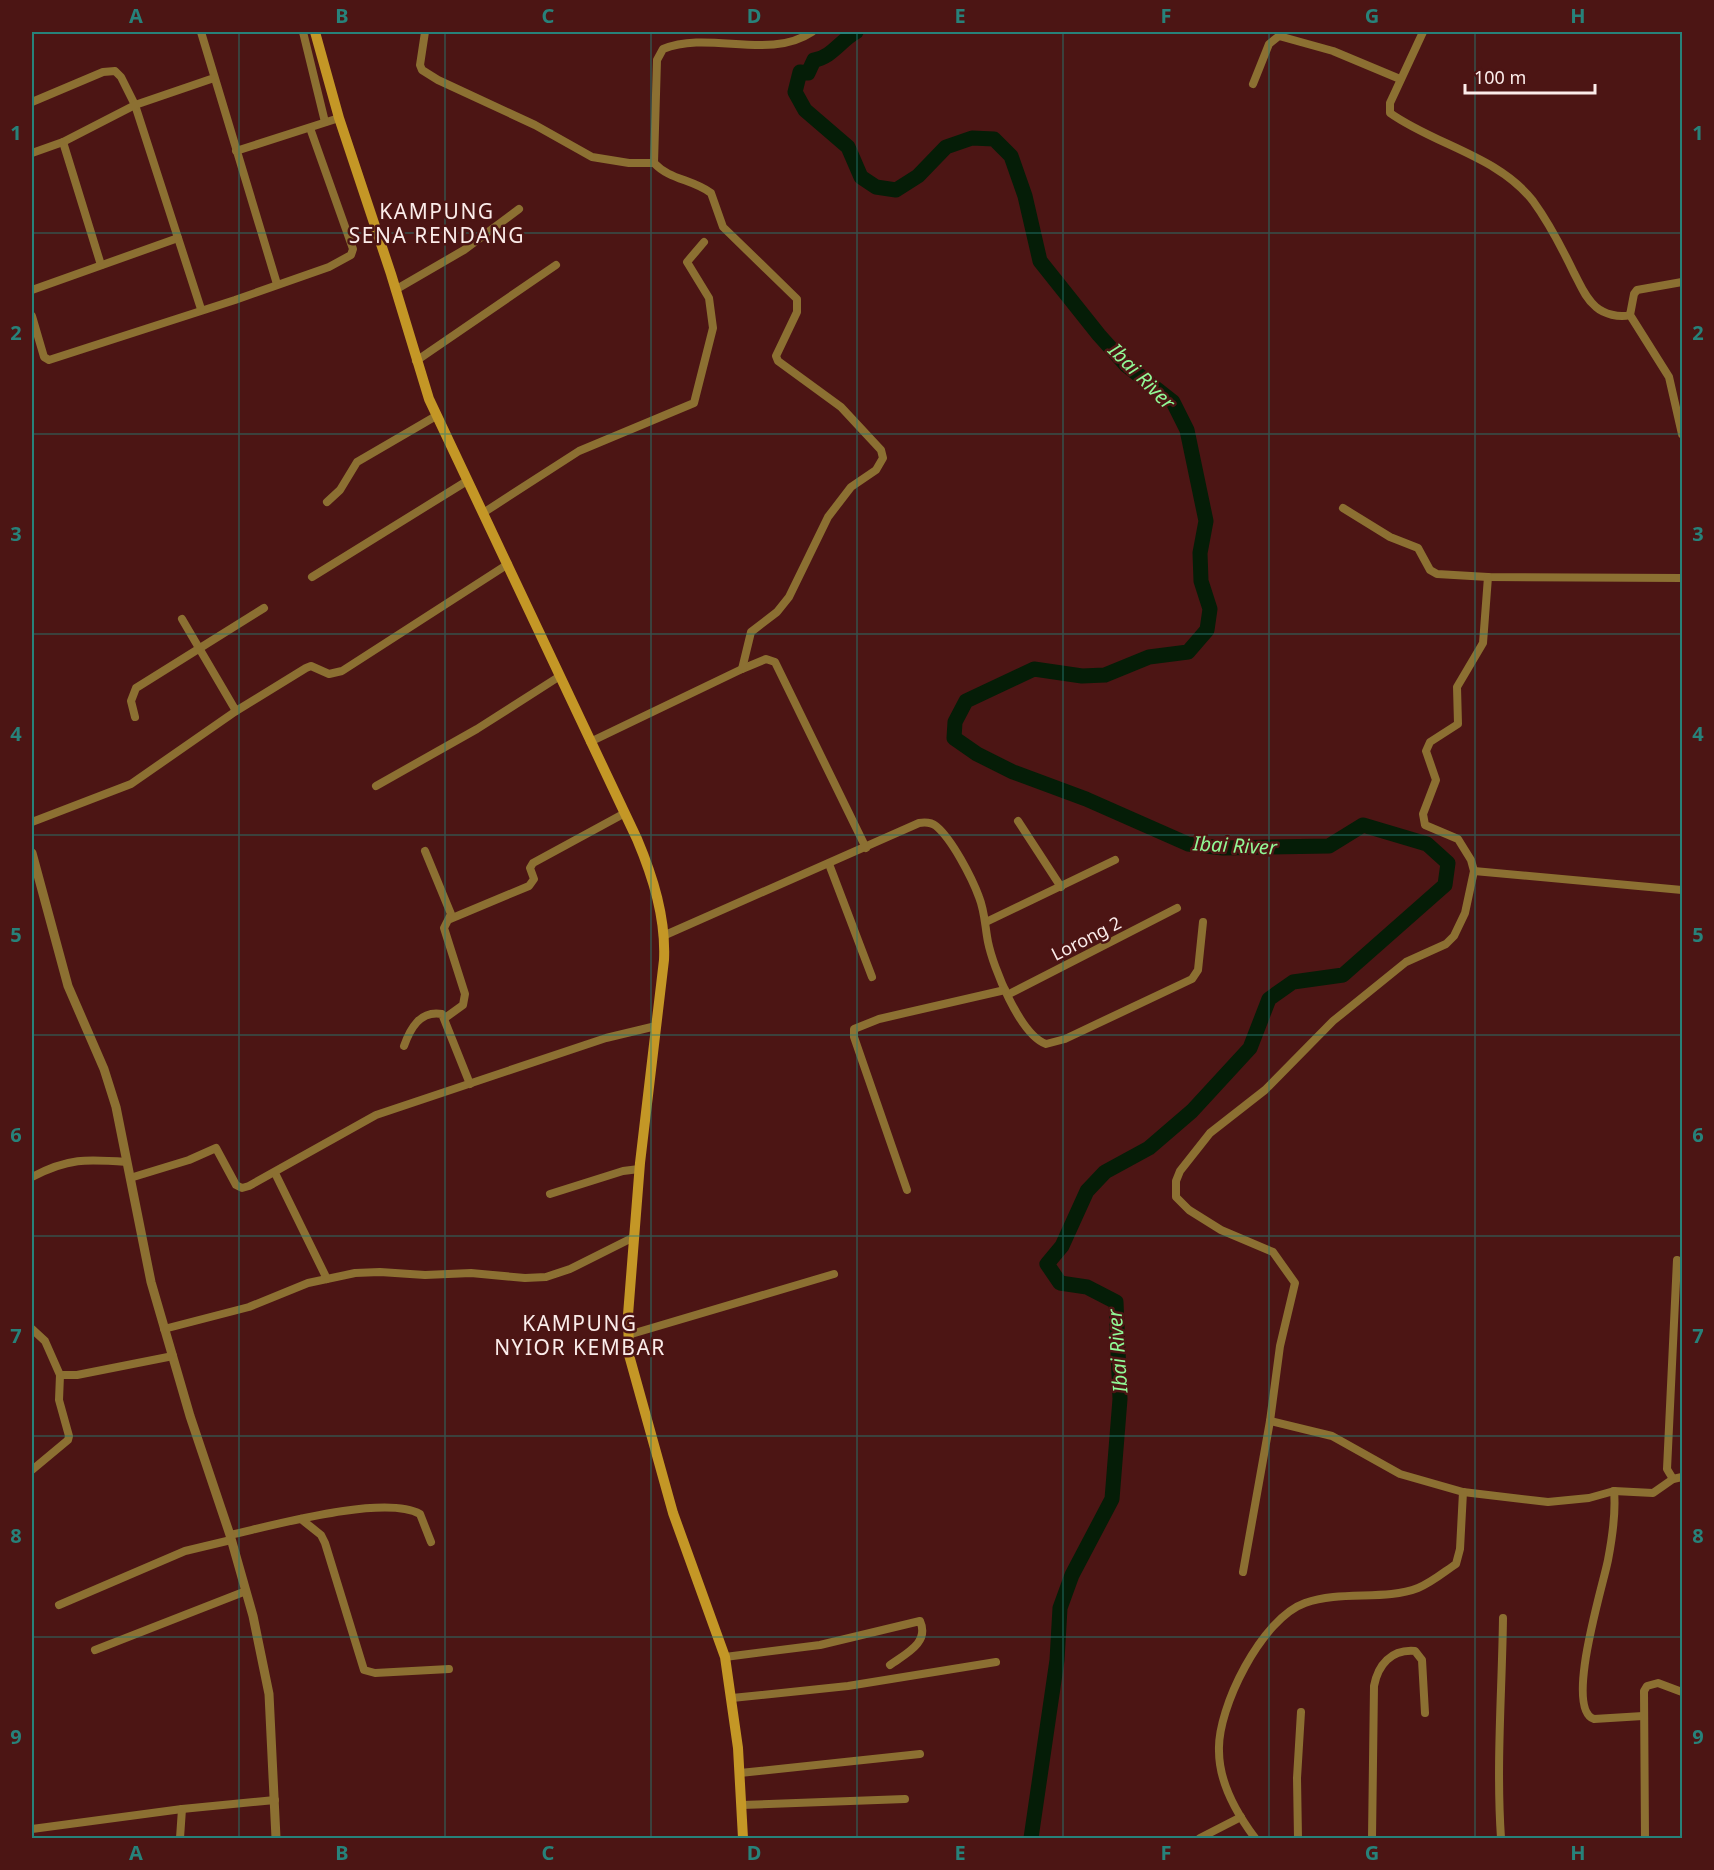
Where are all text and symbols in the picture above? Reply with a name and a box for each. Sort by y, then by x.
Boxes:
text: A [129,2,143,29]
text: B [335,2,349,29]
text: C [542,2,555,29]
text: D [747,2,761,29]
text: E [954,2,966,29]
text: F [1161,2,1171,29]
text: G [1365,2,1379,29]
text: H [1570,2,1586,29]
scale bar [1465,57,1596,95]
text: 100 m [1474,65,1526,89]
text: 1 [10,119,22,146]
text: 1 [1692,119,1704,146]
district label: KAMPUNG SENA RENDANG [349,197,525,249]
text: 2 [10,319,22,346]
text: 2 [1692,319,1704,346]
water label: Ibai River [1102,336,1182,416]
text: 3 [10,520,22,547]
text: 3 [1692,520,1704,547]
text: 4 [10,720,22,747]
text: 4 [1692,720,1704,747]
water label: Ibai River [1192,829,1279,861]
street label: Lorong 2 [1047,910,1125,966]
text: 5 [10,921,22,948]
text: 5 [1692,921,1704,948]
text: 6 [10,1121,22,1148]
text: 6 [1692,1121,1704,1148]
water label: Ibai River [1101,1307,1133,1395]
district label: KAMPUNG NYIOR KEMBAR [494,1309,666,1361]
text: 7 [10,1322,22,1349]
text: 7 [1692,1322,1704,1349]
text: 8 [10,1522,22,1549]
text: 8 [1692,1522,1704,1549]
text: 9 [10,1723,22,1750]
text: 9 [1692,1723,1704,1750]
text: A [129,1839,143,1866]
text: B [335,1839,349,1866]
text: C [542,1839,555,1866]
text: D [747,1839,761,1866]
text: E [954,1839,966,1866]
text: F [1161,1839,1171,1866]
text: G [1365,1839,1379,1866]
text: H [1570,1839,1586,1866]

